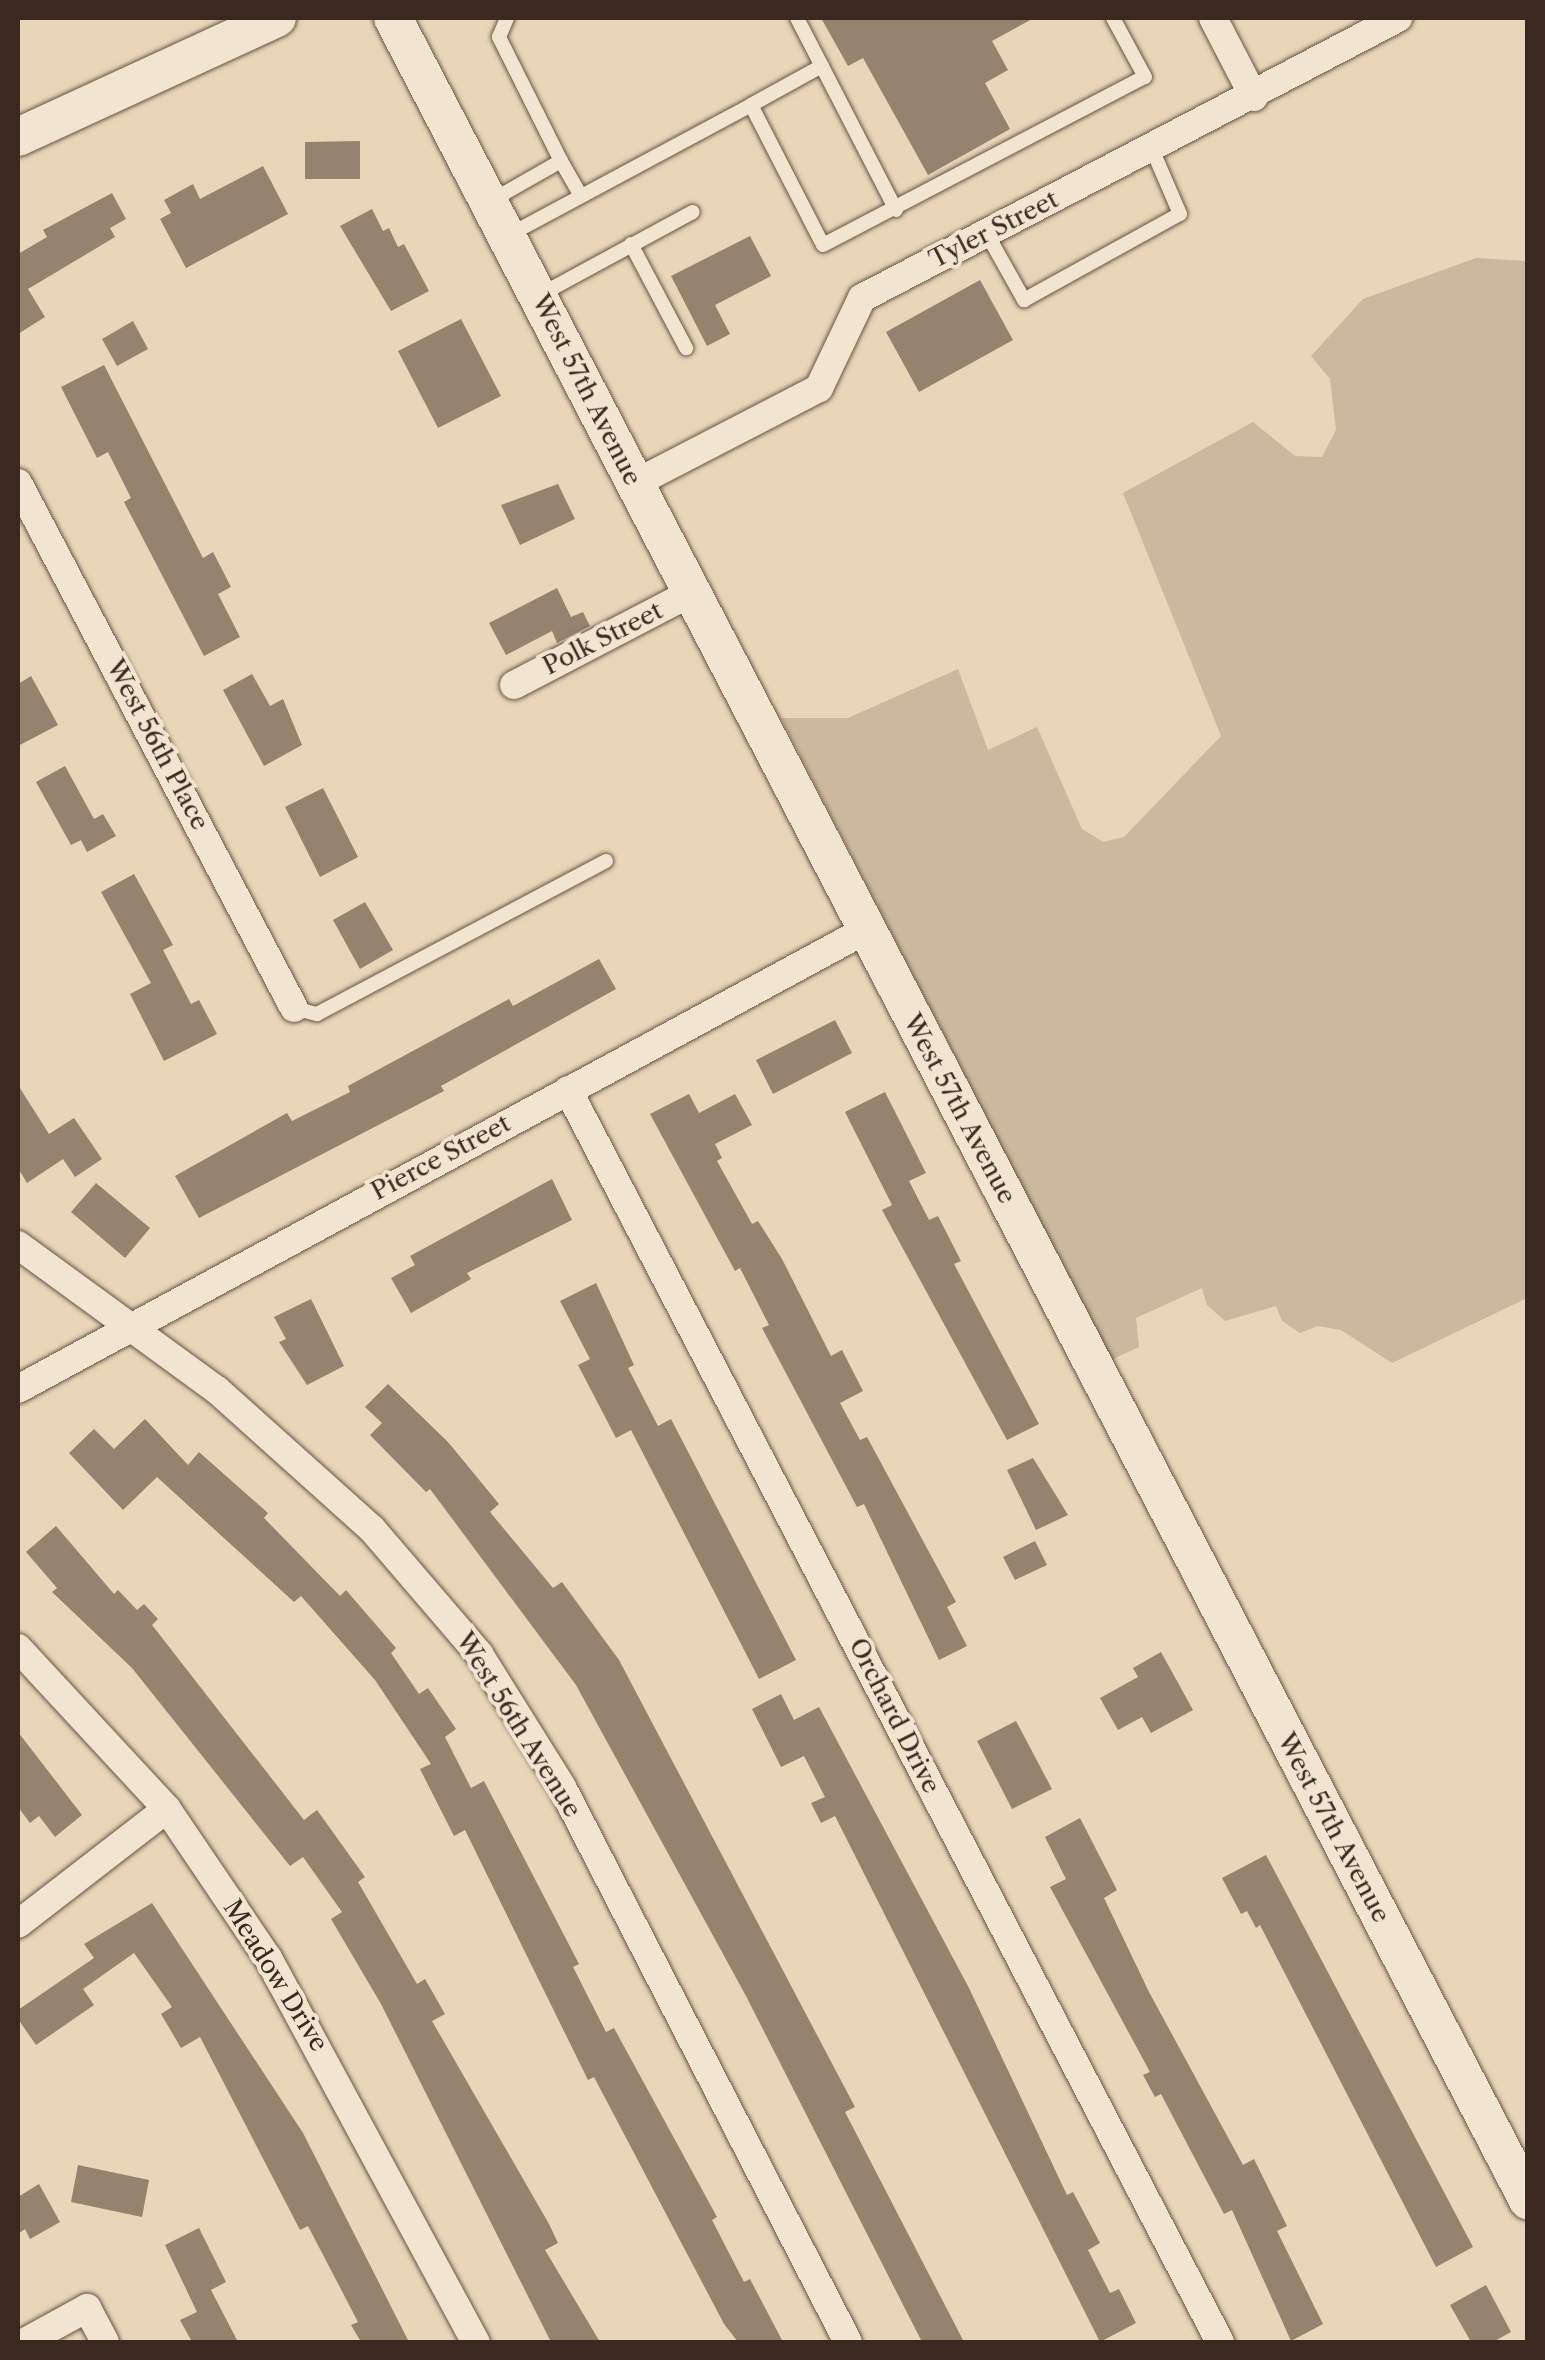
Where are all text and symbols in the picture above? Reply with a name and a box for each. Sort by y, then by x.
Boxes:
street label: Tyler Street [924,185,1064,275]
street label: West 57th Avenue [525,289,647,491]
street label: Polk Street [538,596,668,682]
street label: West 56th Place [99,654,215,836]
street label: West 57th Avenue [896,1009,1022,1209]
street label: Pierce Street [366,1109,516,1207]
street label: West 56th Avenue [449,1626,587,1824]
street label: Orchard Drive [842,1633,946,1799]
street label: West 57th Avenue [1270,1728,1396,1928]
street label: Meadow Drive [216,1894,334,2058]

